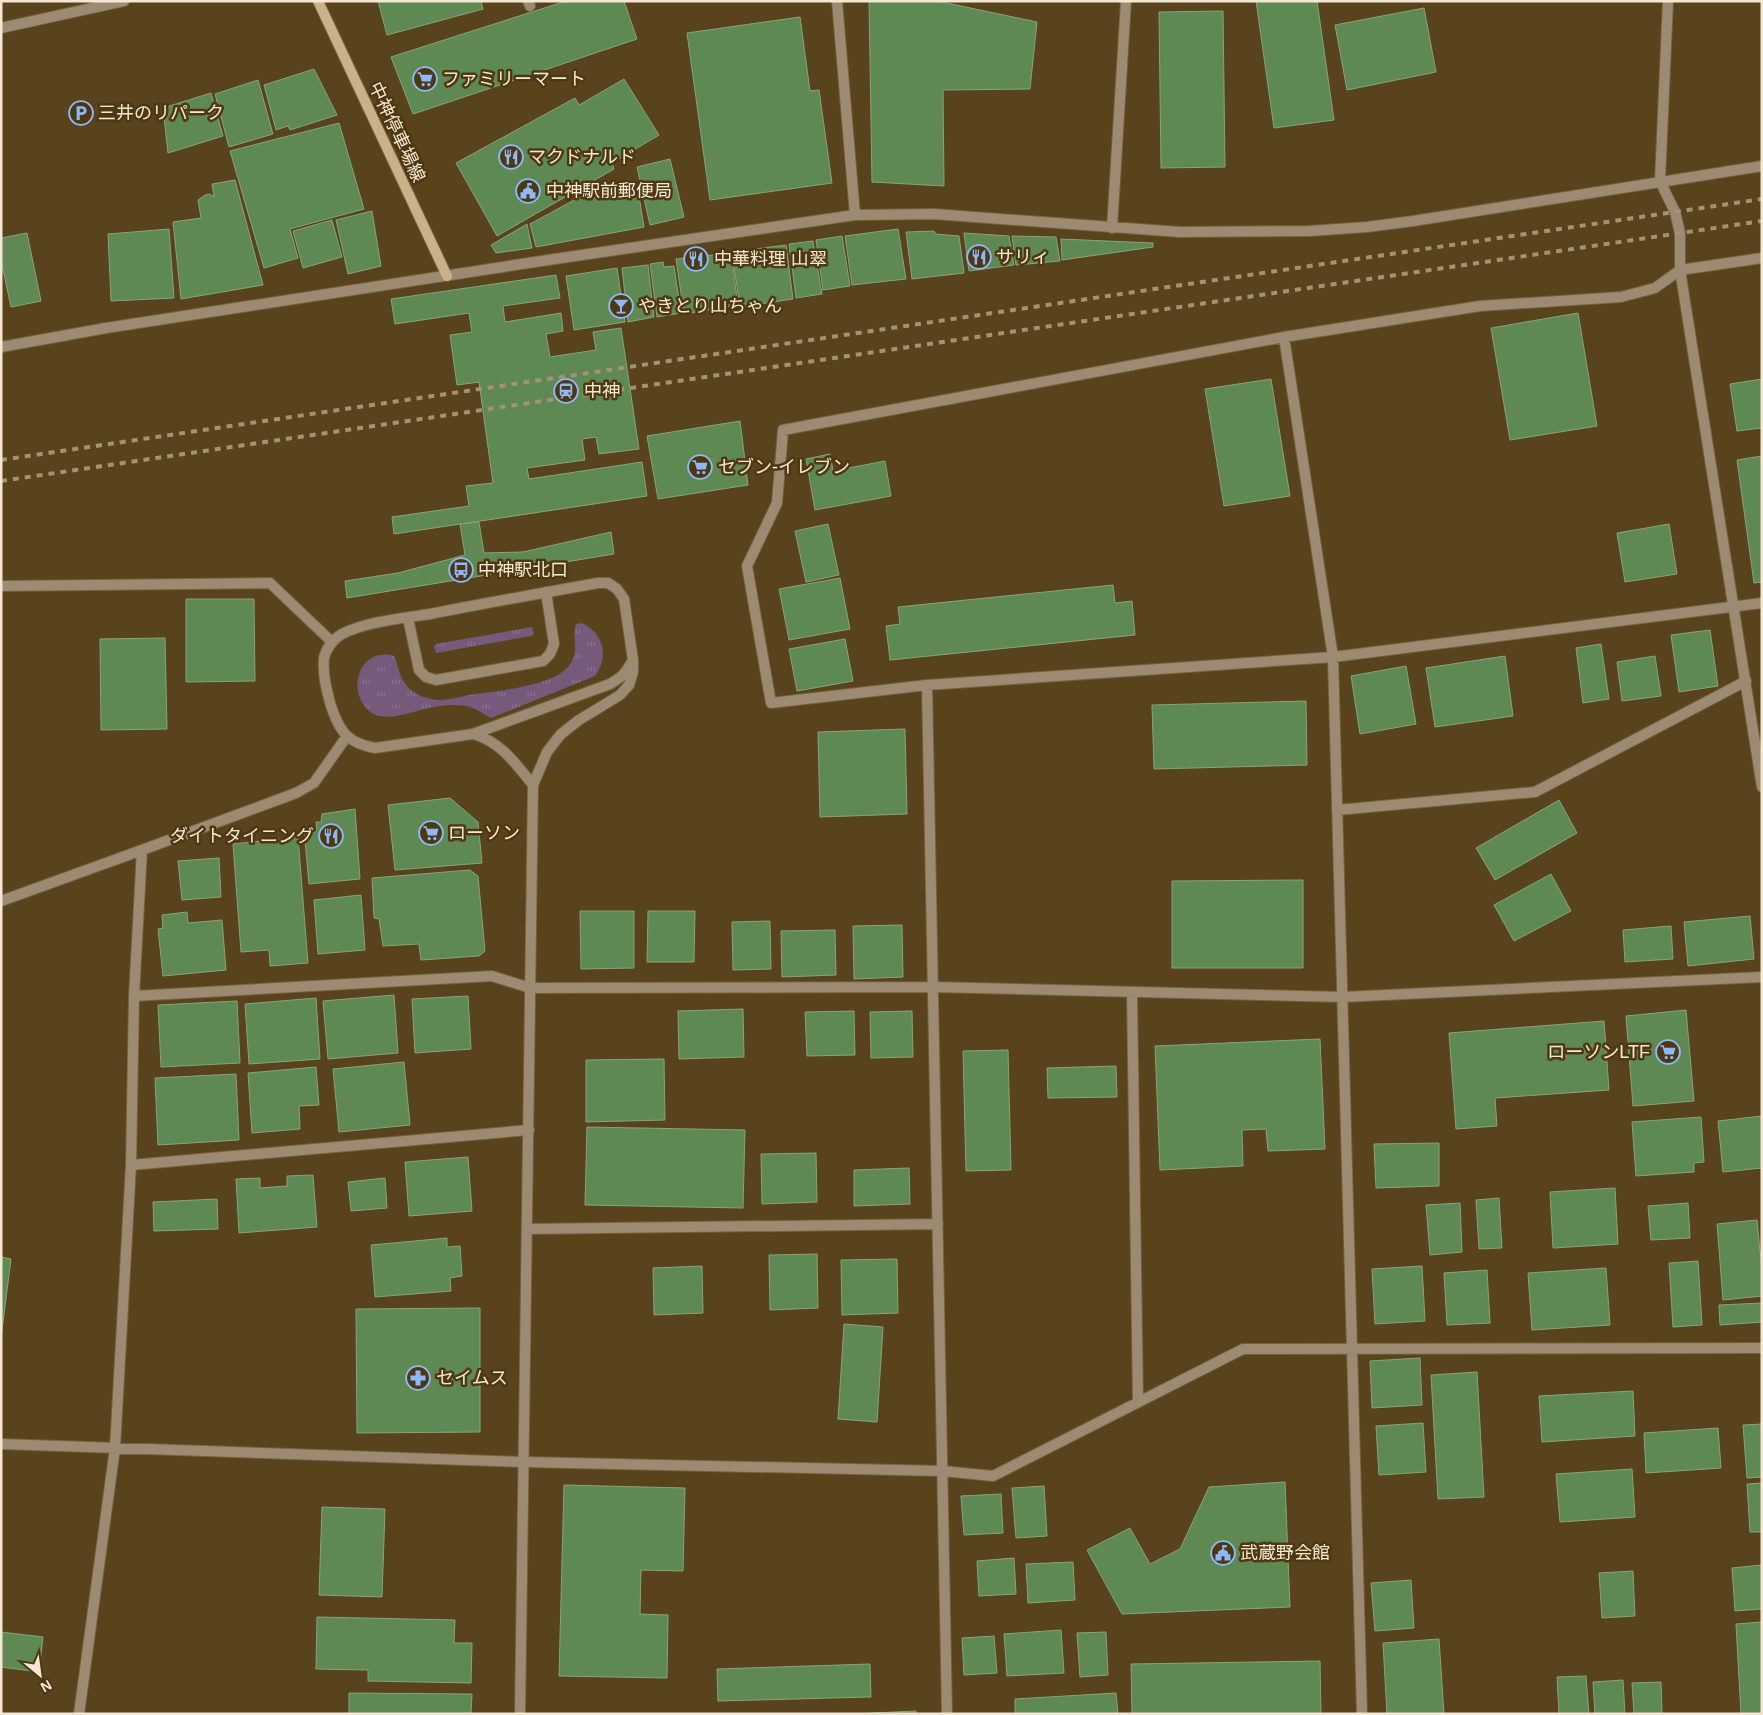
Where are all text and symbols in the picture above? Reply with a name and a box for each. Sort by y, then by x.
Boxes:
supermarket icon: ファミリーマート [412,66,438,92]
place label: ファミリーマート [442,69,586,89]
street label: 中神停車場線 [365,79,429,185]
parking icon: 三井のリパーク [68,100,94,126]
place label: 三井のリパーク [98,103,224,123]
restaurant icon: マクドナルド [498,144,524,170]
place label: マクドナルド [528,147,636,167]
public building icon: 中神駅前郵便局 [515,178,541,204]
place label: 中神駅前郵便局 [546,181,672,201]
restaurant icon: サリィ [966,244,992,270]
restaurant icon: 中華料理 山翠 [683,246,709,272]
place label: サリィ [996,247,1050,267]
place label: 中華料理 山翠 [714,249,827,269]
bar icon: やきとり山ちゃん [608,293,634,319]
place label: やきとり山ちゃん [638,296,782,316]
station icon: 中神 [553,378,579,404]
place label: 中神 [584,381,620,401]
supermarket icon: セブン-イレブン [687,454,713,480]
place label: セブン-イレブン [718,457,850,477]
bus stop icon: 中神駅北口 [448,557,474,583]
place label: 中神駅北口 [478,560,568,580]
supermarket icon: ローソン [418,820,444,846]
restaurant icon: ダイトタイニング [318,823,344,849]
place label: ローソン [448,823,520,843]
place label: ダイトタイニング [170,826,314,846]
supermarket icon: ローソンLTF [1655,1039,1681,1065]
place label: ローソンLTF [1547,1042,1650,1062]
pharmacy icon: セイムス [405,1365,431,1391]
place label: セイムス [436,1368,508,1388]
public building icon: 武蔵野会館 [1210,1540,1236,1566]
place label: 武蔵野会館 [1240,1543,1330,1563]
north arrow [15,1650,65,1700]
text: N [38,1677,55,1696]

